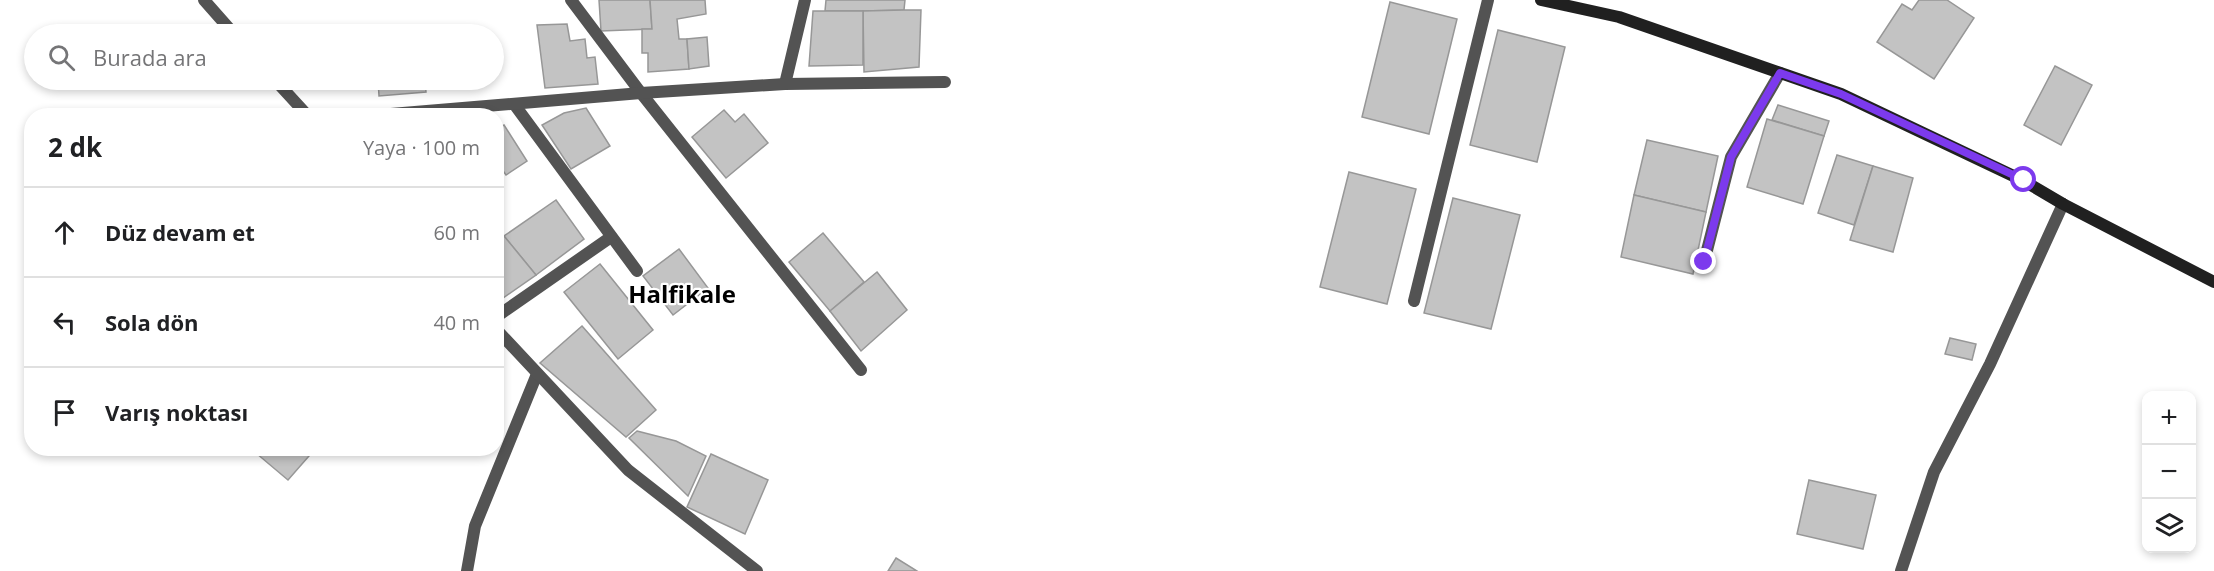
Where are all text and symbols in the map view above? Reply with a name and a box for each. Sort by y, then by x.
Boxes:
search box [24,24,504,90]
icon: search [45,41,78,74]
text: Burada ara [93,42,207,72]
text: 2 dk [48,129,102,165]
text: Yaya · 100 m [363,134,480,161]
route start [2010,166,2036,192]
icon: ahead [48,216,81,249]
text: Düz devam et [105,217,255,247]
text: 60 m [433,219,480,246]
route end [1690,248,1716,274]
district label: Halfikale [628,277,736,310]
icon: left [48,306,81,339]
text: Sola dön [105,307,198,337]
text: 40 m [433,309,480,336]
map controls [2142,391,2196,553]
button: + [2142,391,2196,445]
icon: arrive [48,396,81,429]
text: Varış noktası [105,397,248,427]
button: − [2142,445,2196,499]
button: layers [2142,499,2196,553]

